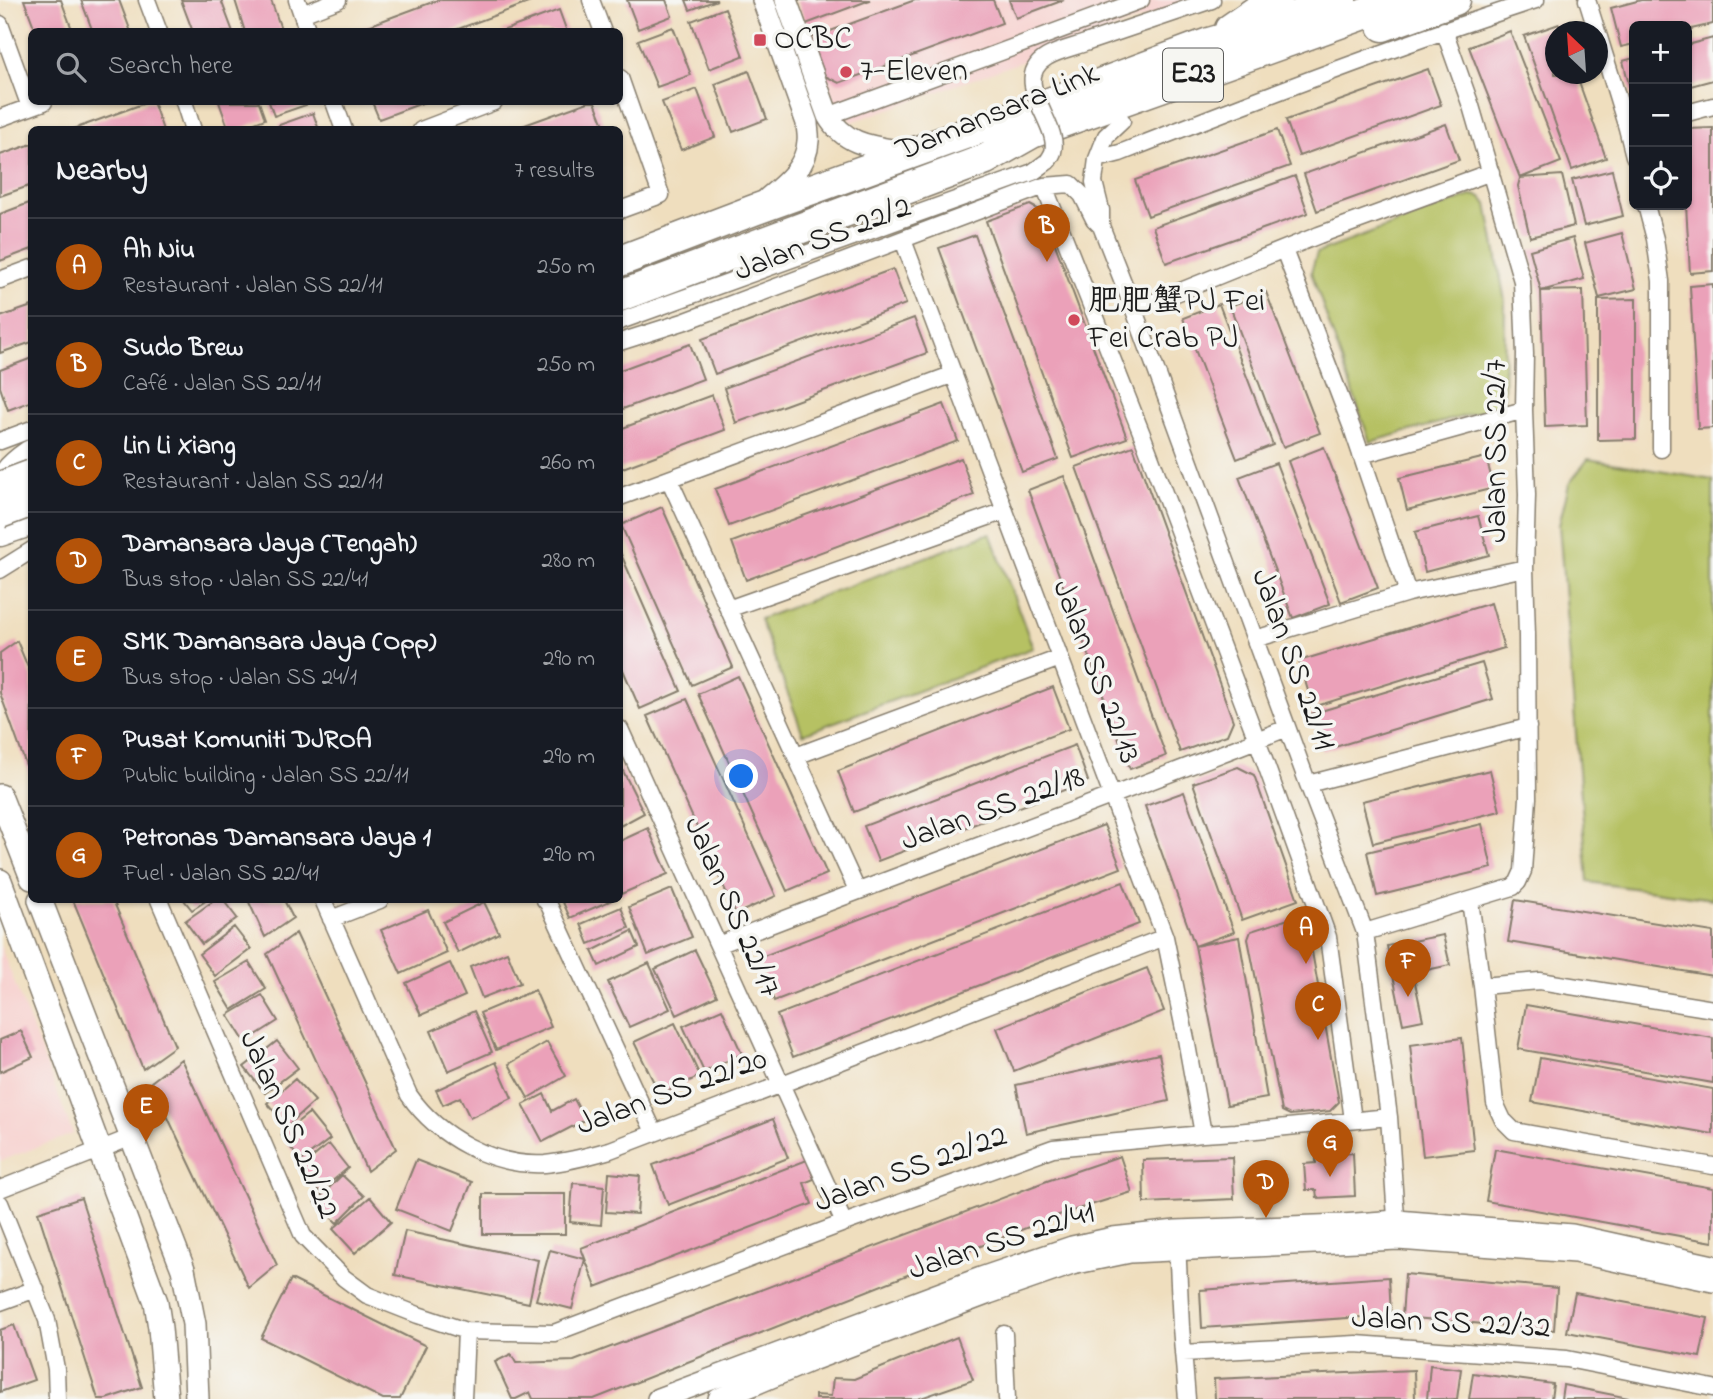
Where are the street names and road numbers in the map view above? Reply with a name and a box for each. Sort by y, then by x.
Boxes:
road number: E23 [1163,48,1223,102]
street label: Damansara Link [889,51,1107,175]
street label: Jalan SS 22/2 [728,185,918,295]
street label: Jalan SS 22/7 [1474,359,1521,543]
street label: Jalan SS 22/11 [1237,562,1347,758]
street label: Jalan SS 22/13 [1038,573,1152,771]
street label: Jalan SS 22/18 [895,755,1091,865]
street label: Jalan SS 22/17 [670,809,792,1005]
street label: Jalan SS 22/22 [225,1023,351,1227]
street label: Jalan SS 22/20 [570,1037,774,1149]
street label: Jalan SS 22/22 [808,1113,1014,1227]
street label: Jalan SS 22/41 [903,1190,1101,1294]
street label: Jalan SS 22/32 [1350,1295,1552,1353]

